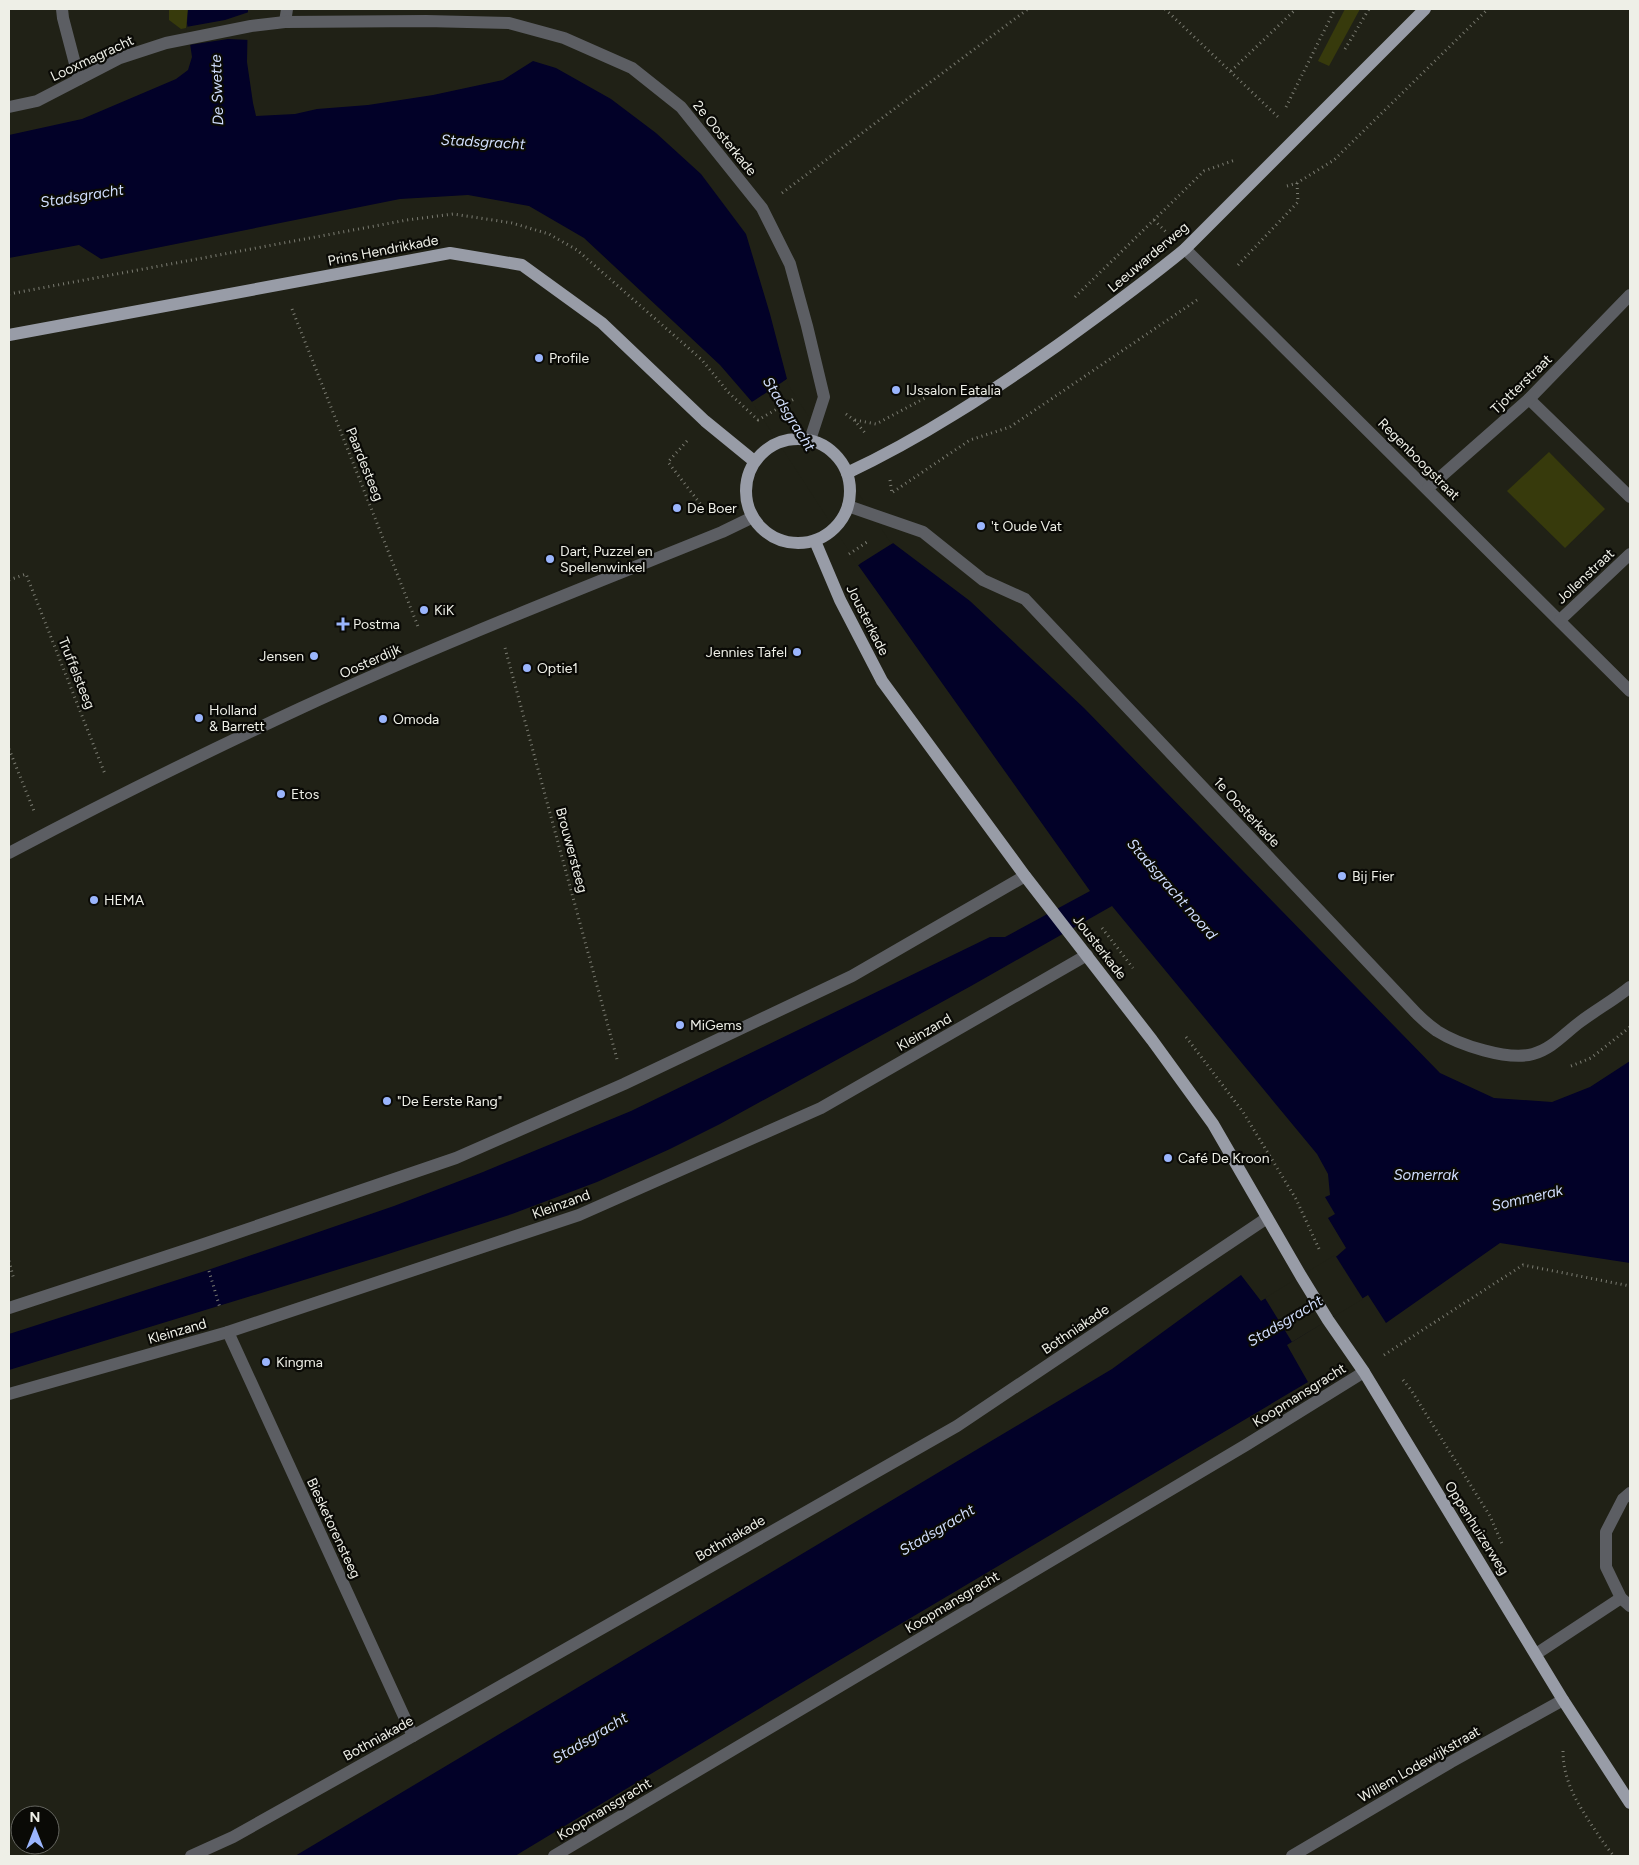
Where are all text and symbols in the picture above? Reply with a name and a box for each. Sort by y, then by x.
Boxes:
street label: Looxmagracht [48,32,137,85]
water label: De Swette [207,54,227,126]
street label: 2e Oosterkade [689,97,760,180]
water label: Stadsgracht [440,131,526,153]
water label: Stadsgracht [39,180,125,212]
street label: Leeuwarderweg [1104,219,1192,296]
street label: Prins Hendrikkade [326,231,440,270]
place label: Profile [549,350,589,367]
street label: Tjotterstraat [1487,351,1556,418]
marker: Profile [533,352,545,364]
water label: Stadsgracht [759,373,819,455]
place label: IJssalon Eatalia [906,382,1001,399]
marker: IJssalon Eatalia [890,384,902,396]
street label: Regenboogstraat [1374,415,1463,504]
street label: Paardesteeg [342,425,387,504]
place label: De Boer [687,500,737,517]
marker: De Boer [671,502,683,514]
place label: 't Oude Vat [991,518,1062,535]
marker: 't Oude Vat [975,520,987,532]
place label: Dart, Puzzel en Spellenwinkel [560,543,653,576]
street label: Jollenstraat [1553,545,1618,608]
marker: Dart, Puzzel en Spellenwinkel [544,553,556,565]
street label: Jousterkade [843,582,893,659]
place label: KiK [434,602,455,619]
marker: KiK [418,604,430,616]
place label: Postma [353,616,400,633]
marker: Postma [337,618,349,630]
street label: Truffelsteeg [54,635,99,712]
street label: Oosterdijk [337,640,404,682]
place label: Jennies Tafel [706,644,787,661]
marker: Jennies Tafel [791,646,803,658]
place label: Jensen [259,648,304,665]
marker: Jensen [308,650,320,662]
place label: Optie1 [537,660,578,677]
marker: Optie1 [521,662,533,674]
place label: Holland & Barrett [209,702,265,735]
place label: Omoda [393,711,439,728]
marker: Holland & Barrett [193,712,205,724]
marker: Omoda [377,713,389,725]
street label: 1e Oosterkade [1210,774,1284,851]
place label: Etos [291,786,319,803]
marker: Etos [275,788,287,800]
street label: Brouwersteeg [552,806,591,895]
water label: Stadsgracht noord [1123,835,1221,943]
place label: Bij Fier [1352,868,1395,885]
marker: Bij Fier [1336,870,1348,882]
place label: HEMA [104,892,145,909]
marker: HEMA [88,894,100,906]
street label: Jousterkade [1069,912,1130,983]
street label: Kleinzand [894,1010,955,1055]
place label: MiGems [690,1017,742,1034]
marker: MiGems [674,1019,686,1031]
place label: "De Eerste Rang" [397,1093,502,1110]
marker: "De Eerste Rang" [381,1095,393,1107]
place label: Café De Kroon [1178,1150,1270,1167]
marker: Café De Kroon [1162,1152,1174,1164]
water label: Somerrak [1393,1166,1459,1184]
water label: Sommerak [1490,1181,1565,1215]
street label: Kleinzand [530,1186,592,1223]
water label: Stadsgracht [1244,1291,1326,1351]
street label: Bothniakade [1038,1300,1112,1358]
street label: Kleinzand [146,1315,208,1348]
place label: Kingma [276,1354,323,1371]
marker: Kingma [260,1356,272,1368]
street label: Koopmansgracht [1249,1360,1349,1431]
street label: Biesketorensteeg [303,1475,364,1581]
street label: Oppenhuizerweg [1441,1478,1512,1578]
water label: Stadsgracht [896,1500,978,1560]
street label: Bothniakade [692,1511,768,1565]
street label: Koopmansgracht [902,1568,1003,1637]
water label: Stadsgracht [549,1708,631,1768]
street label: Bothniakade [340,1712,417,1765]
street label: Willem Lodewijkstraat [1355,1723,1483,1806]
street label: Koopmansgracht [554,1775,655,1844]
north arrow [10,1805,60,1855]
text: N [30,1809,40,1826]

